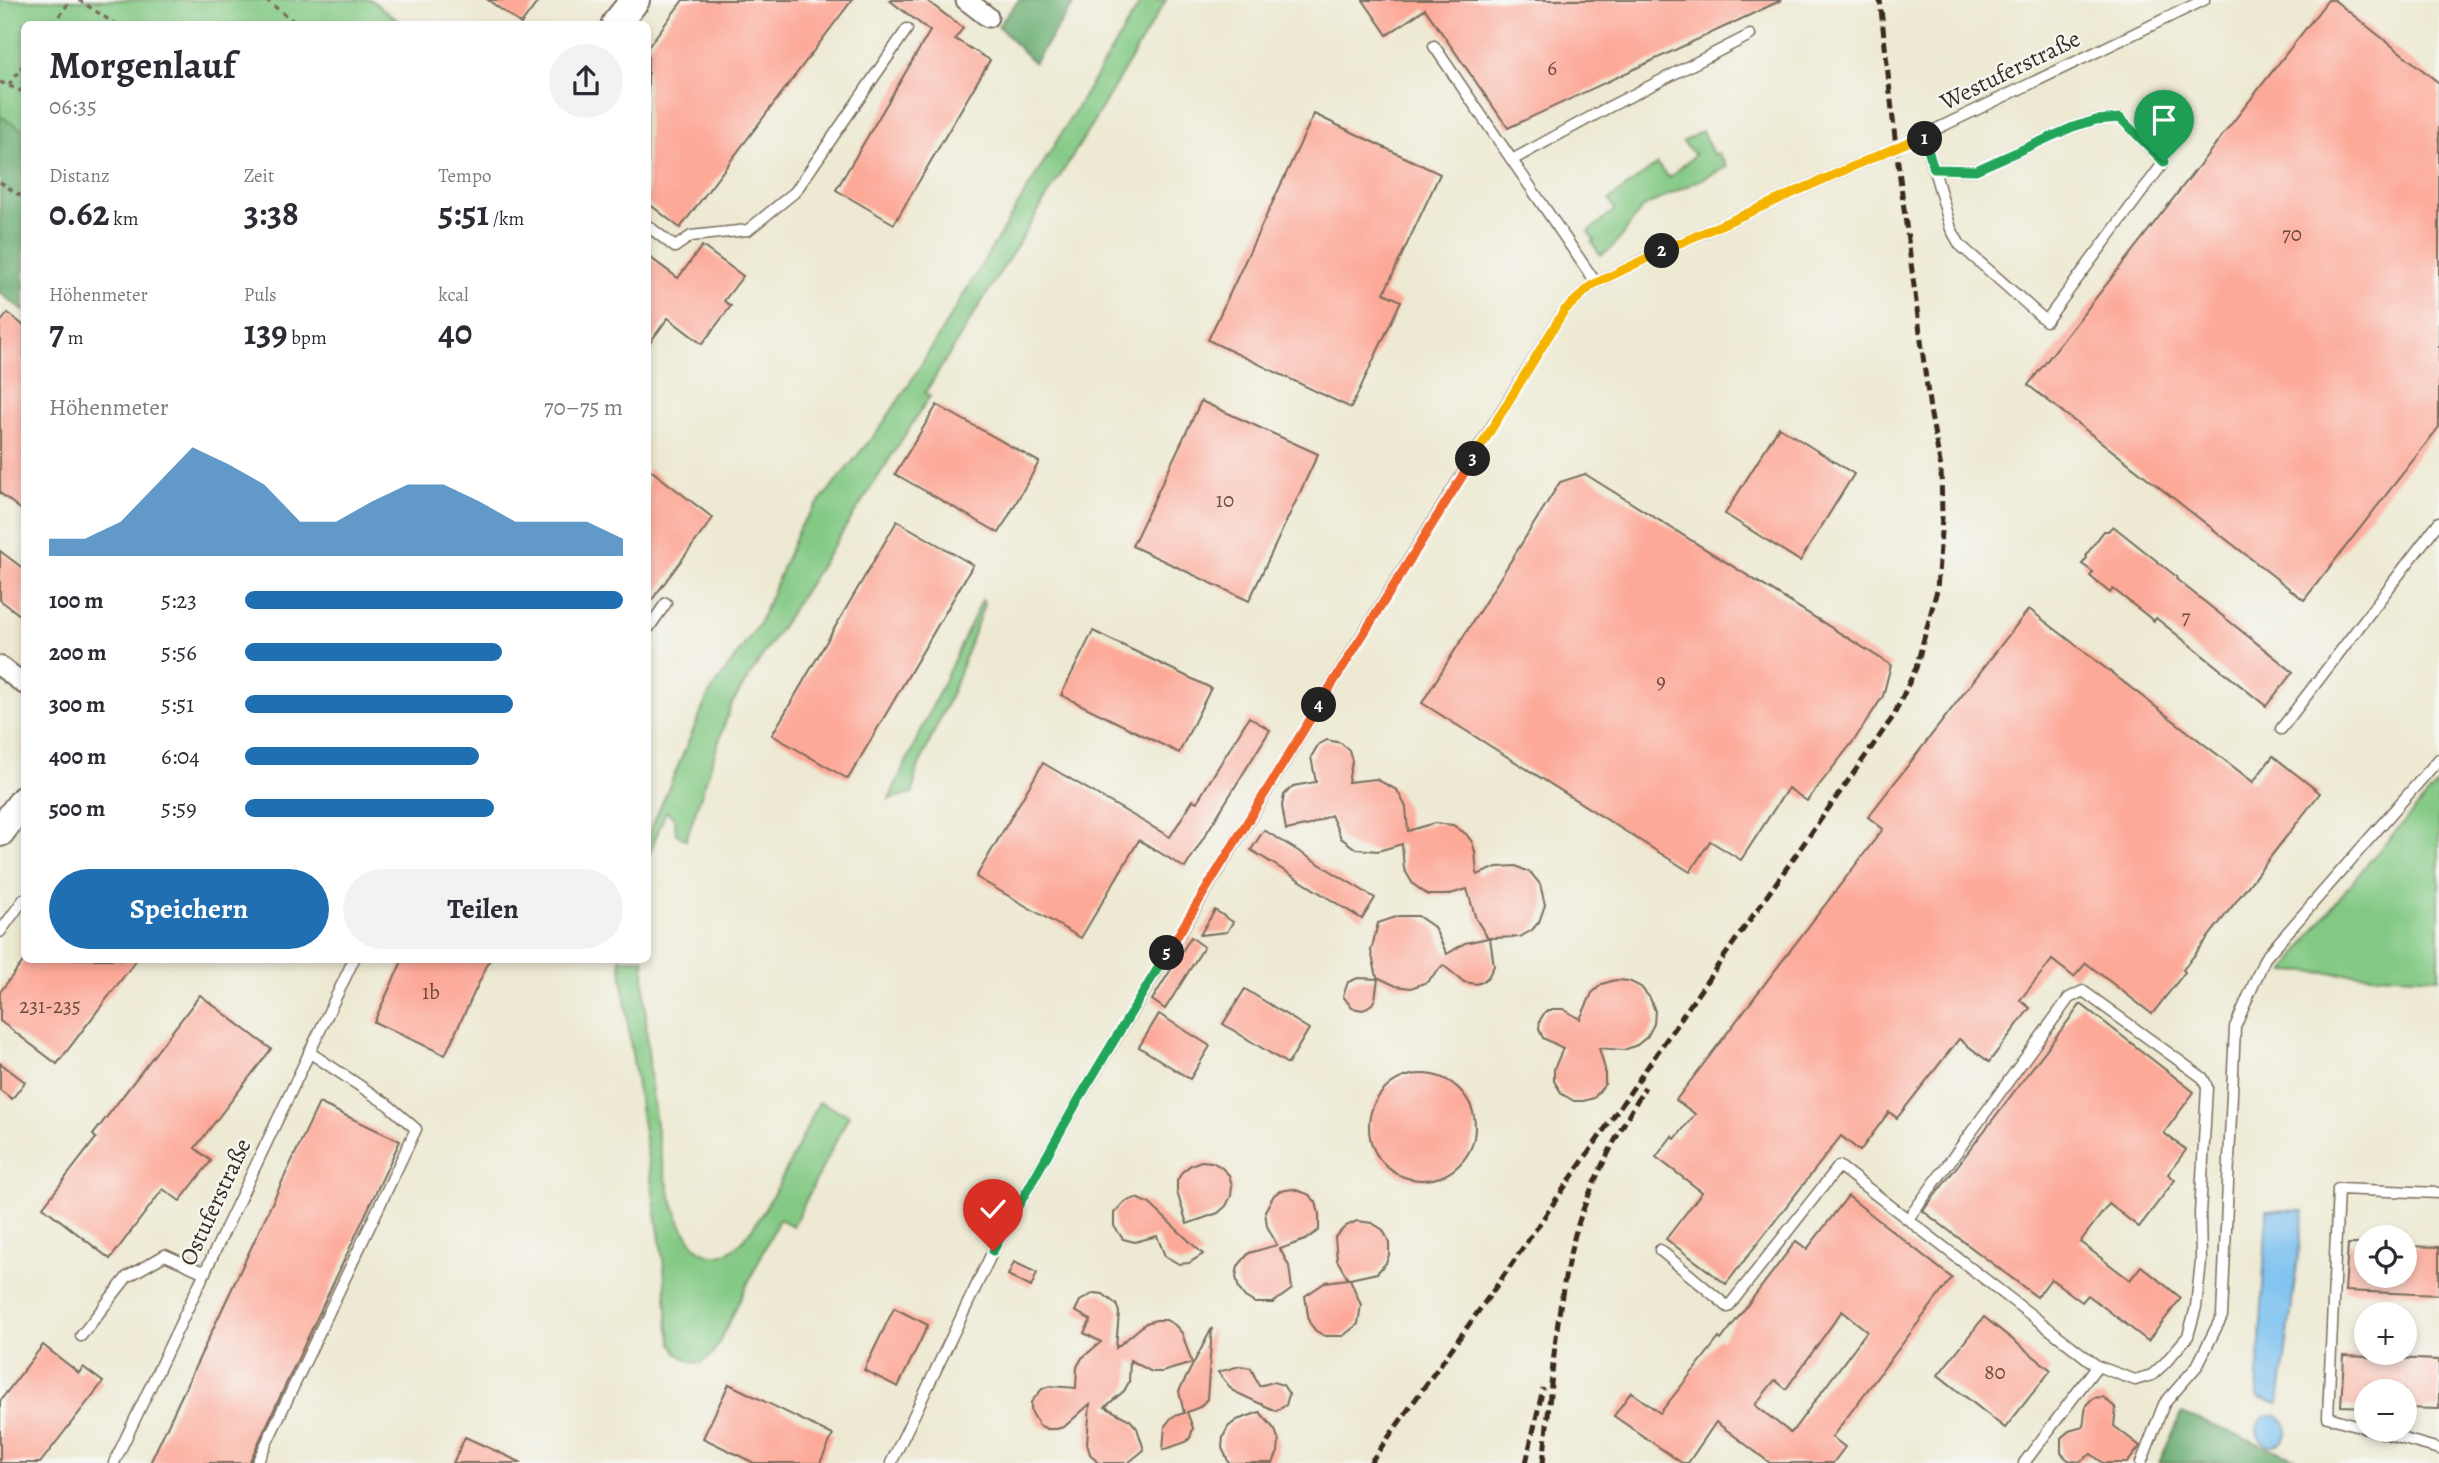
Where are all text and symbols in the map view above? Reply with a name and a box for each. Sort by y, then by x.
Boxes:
street label: Westuferstraße [1934,22,2085,118]
text: Morgenlauf [49,39,236,91]
button: share [549,44,623,118]
house number: 6 [1547,54,1557,82]
pin [2134,90,2194,162]
text: 06:35 [49,91,97,122]
icon: arrive [2145,101,2183,139]
pin: 1 [1908,122,1942,156]
text: 1 [1921,125,1928,151]
text: Distanz [49,163,110,189]
text: Zeit [244,163,274,189]
text: Tempo [438,163,491,189]
text: 0.62 [49,189,109,237]
text: 3:38 [244,189,299,237]
text: 5:51 [438,189,489,237]
text: km [109,206,139,232]
text: /km [489,206,524,232]
house number: 70 [2282,220,2302,248]
pin: 2 [1644,233,1680,268]
text: 2 [1657,237,1666,263]
text: Höhenmeter [49,282,148,308]
text: Puls [244,282,277,308]
text: kcal [438,282,469,308]
text: 7 [49,308,64,356]
text: 139 [244,308,287,356]
text: 40 [438,308,472,356]
text: m [64,325,84,351]
text: bpm [287,325,327,351]
text: Höhenmeter [49,392,169,423]
text: 70–75 m [544,392,623,423]
pin: 3 [1456,442,1490,476]
text: 3 [1468,445,1477,471]
house number: 10 [1216,486,1234,514]
text: 100 m [49,585,104,616]
text: 5:23 [161,585,197,616]
house number: 7 [2182,603,2191,631]
text: 200 m [49,637,107,668]
text: 5:56 [161,637,197,668]
house number: 9 [1656,667,1666,695]
pin: 4 [1302,688,1336,722]
text: 300 m [49,689,105,720]
text: 5:51 [161,689,194,720]
text: 4 [1314,691,1323,717]
text: 400 m [49,741,106,772]
text: 6:04 [161,741,200,772]
text: 500 m [49,793,105,824]
text: 5:59 [161,793,197,824]
button: Speichern [49,869,329,949]
button: Teilen [343,869,623,949]
pin: 5 [1150,936,1184,970]
text: 5 [1162,939,1171,965]
house number: 1b [422,978,440,1006]
house number: 231-235 [19,992,81,1020]
street label: Ostuferstraße [172,1133,258,1271]
pin [963,1179,1023,1251]
icon: check [974,1190,1012,1228]
map controls [2354,1225,2417,1442]
button: locate [2354,1225,2417,1288]
button: + [2354,1302,2417,1365]
house number: 80 [1984,1358,2006,1386]
button: − [2354,1379,2417,1442]

